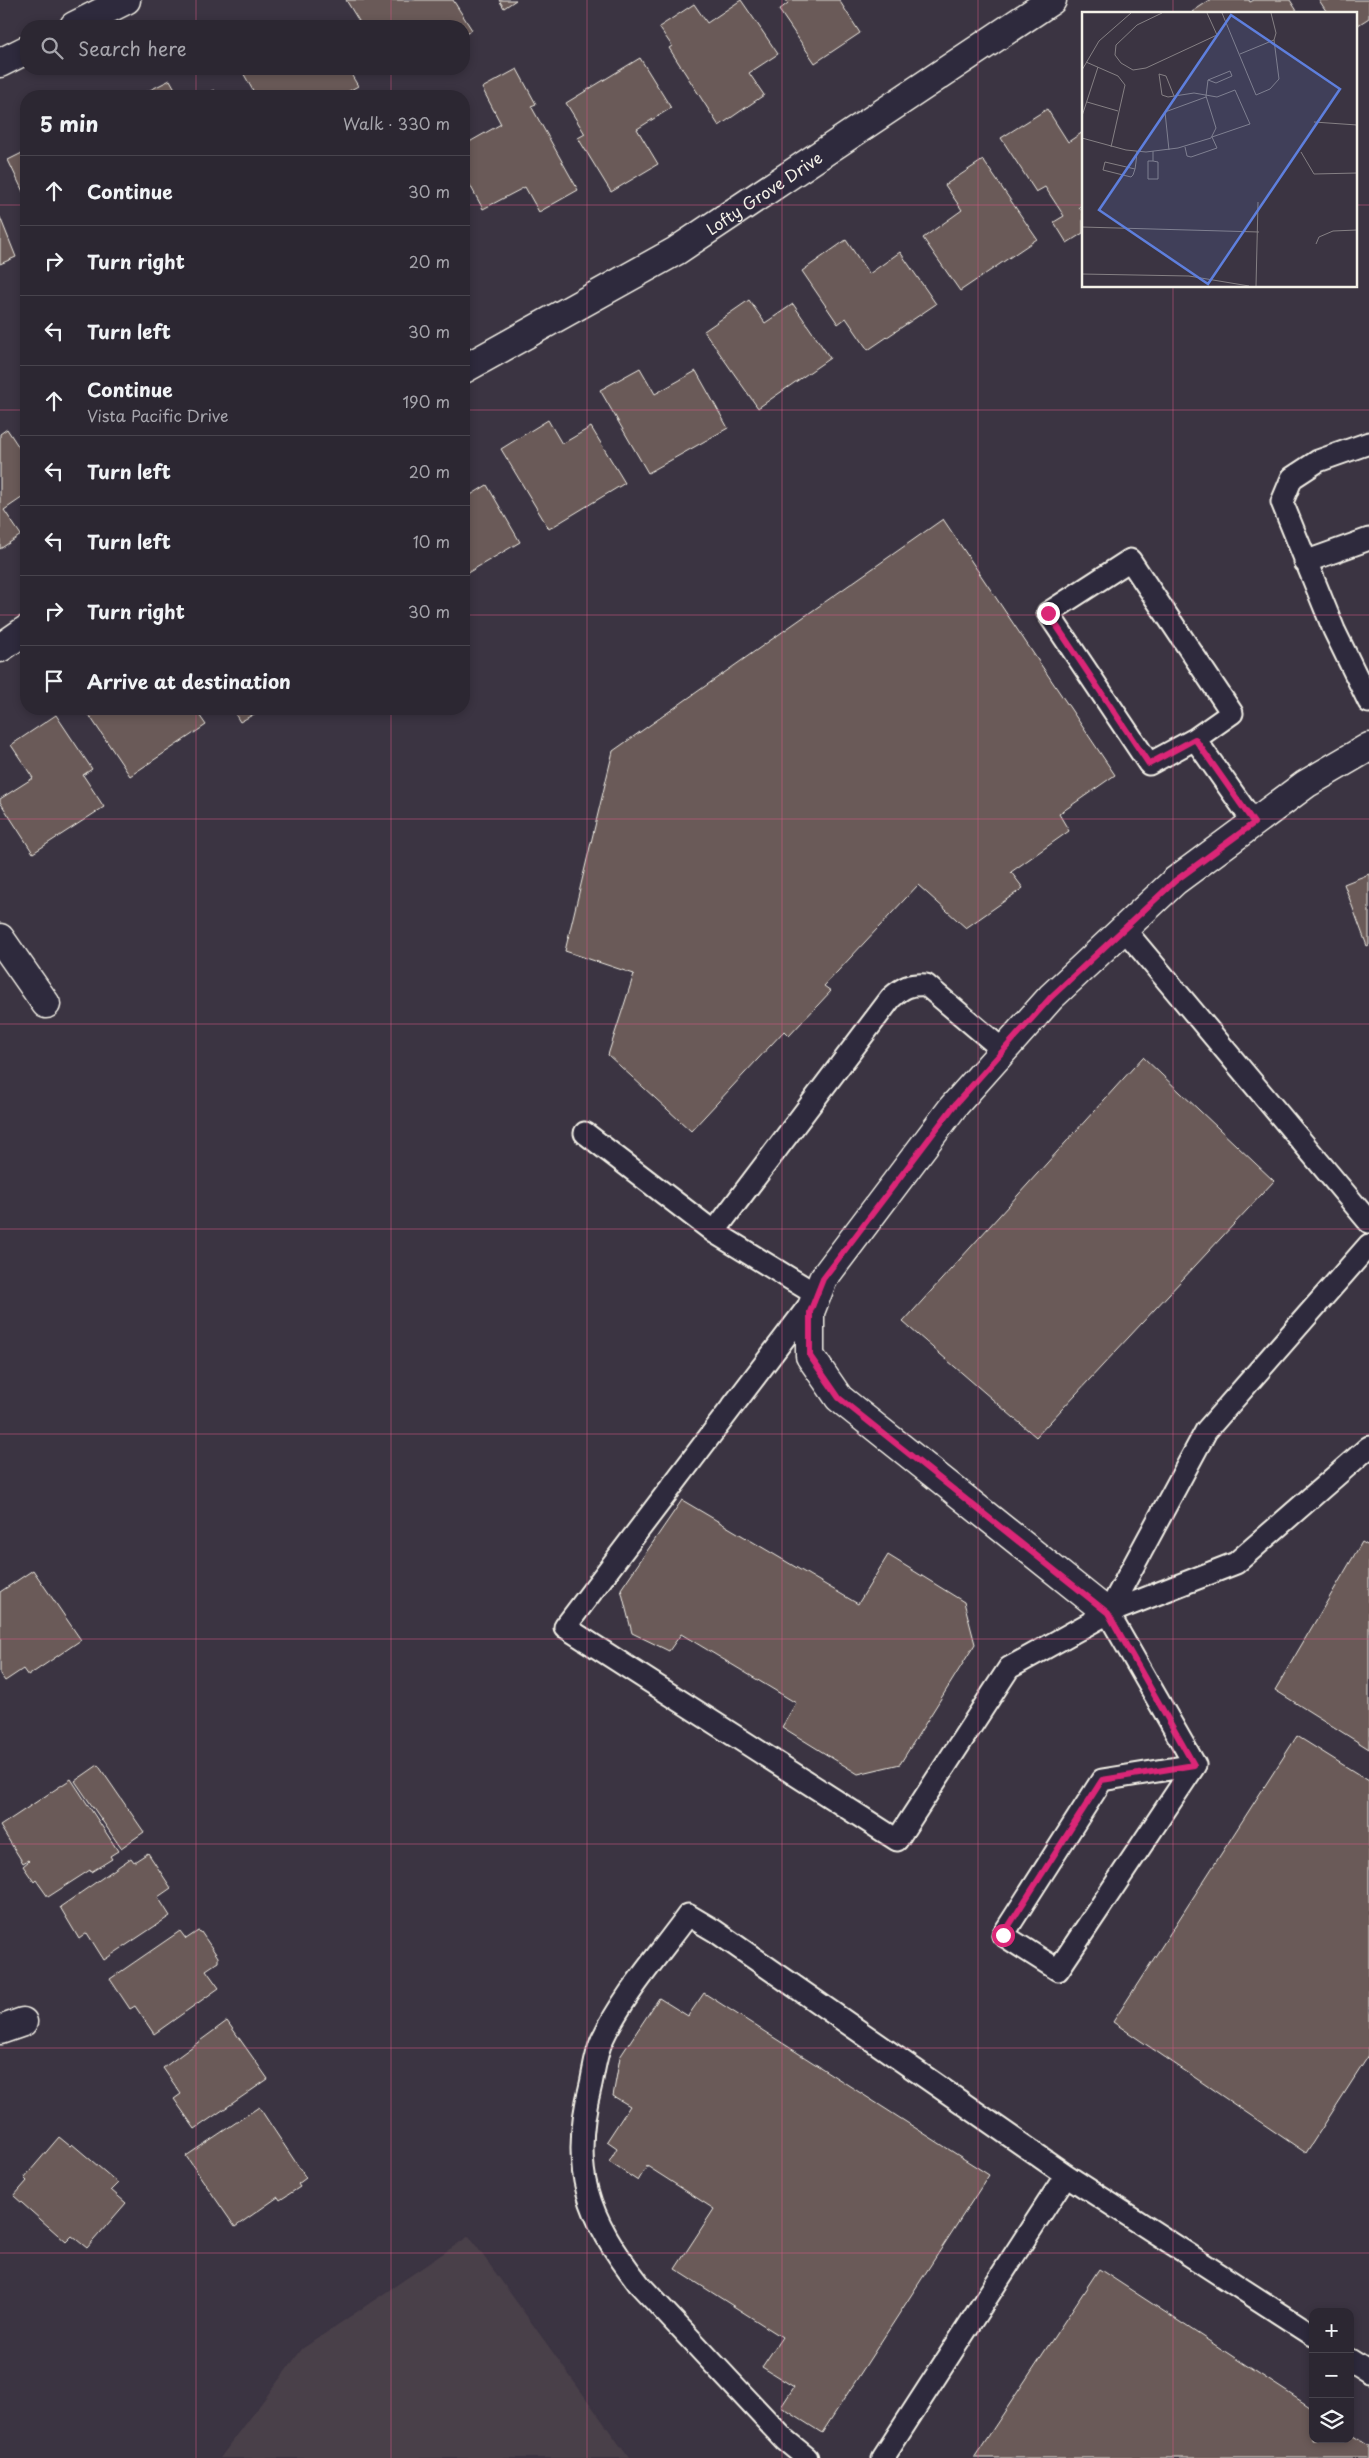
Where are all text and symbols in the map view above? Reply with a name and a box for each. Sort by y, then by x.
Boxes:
inset map [1082,12,1356,288]
search box [20,20,470,75]
icon: search [38,34,66,62]
text: Search here [78,34,187,62]
text: 5 min [40,107,98,139]
text: Walk · 330 m [343,111,450,135]
street label: Lofty Grove Drive [701,145,827,240]
icon: ahead [40,177,68,205]
text: Continue [87,177,173,205]
text: 30 m [408,179,450,203]
icon: right [40,247,68,275]
text: Turn right [87,247,185,275]
text: 20 m [409,249,450,273]
icon: left [40,317,68,345]
text: Turn left [87,317,171,345]
text: 30 m [408,319,450,343]
text: Continue [87,375,173,403]
icon: ahead [40,387,68,415]
text: 190 m [402,389,450,413]
text: Vista Pacific Drive [87,403,228,427]
icon: left [40,457,68,485]
text: Turn left [87,457,171,485]
text: 20 m [409,459,450,483]
icon: left [40,527,68,555]
text: Turn left [87,527,171,555]
text: 10 m [413,529,450,553]
icon: right [40,597,68,625]
text: Turn right [87,597,185,625]
text: 30 m [408,599,450,623]
route end [1037,602,1060,625]
icon: arrive [40,667,68,695]
text: Arrive at destination [87,667,291,695]
route start [992,1924,1015,1947]
map controls [1309,2308,1354,2443]
button: + [1309,2308,1354,2353]
button: − [1309,2353,1354,2398]
button: layers [1309,2398,1354,2443]

